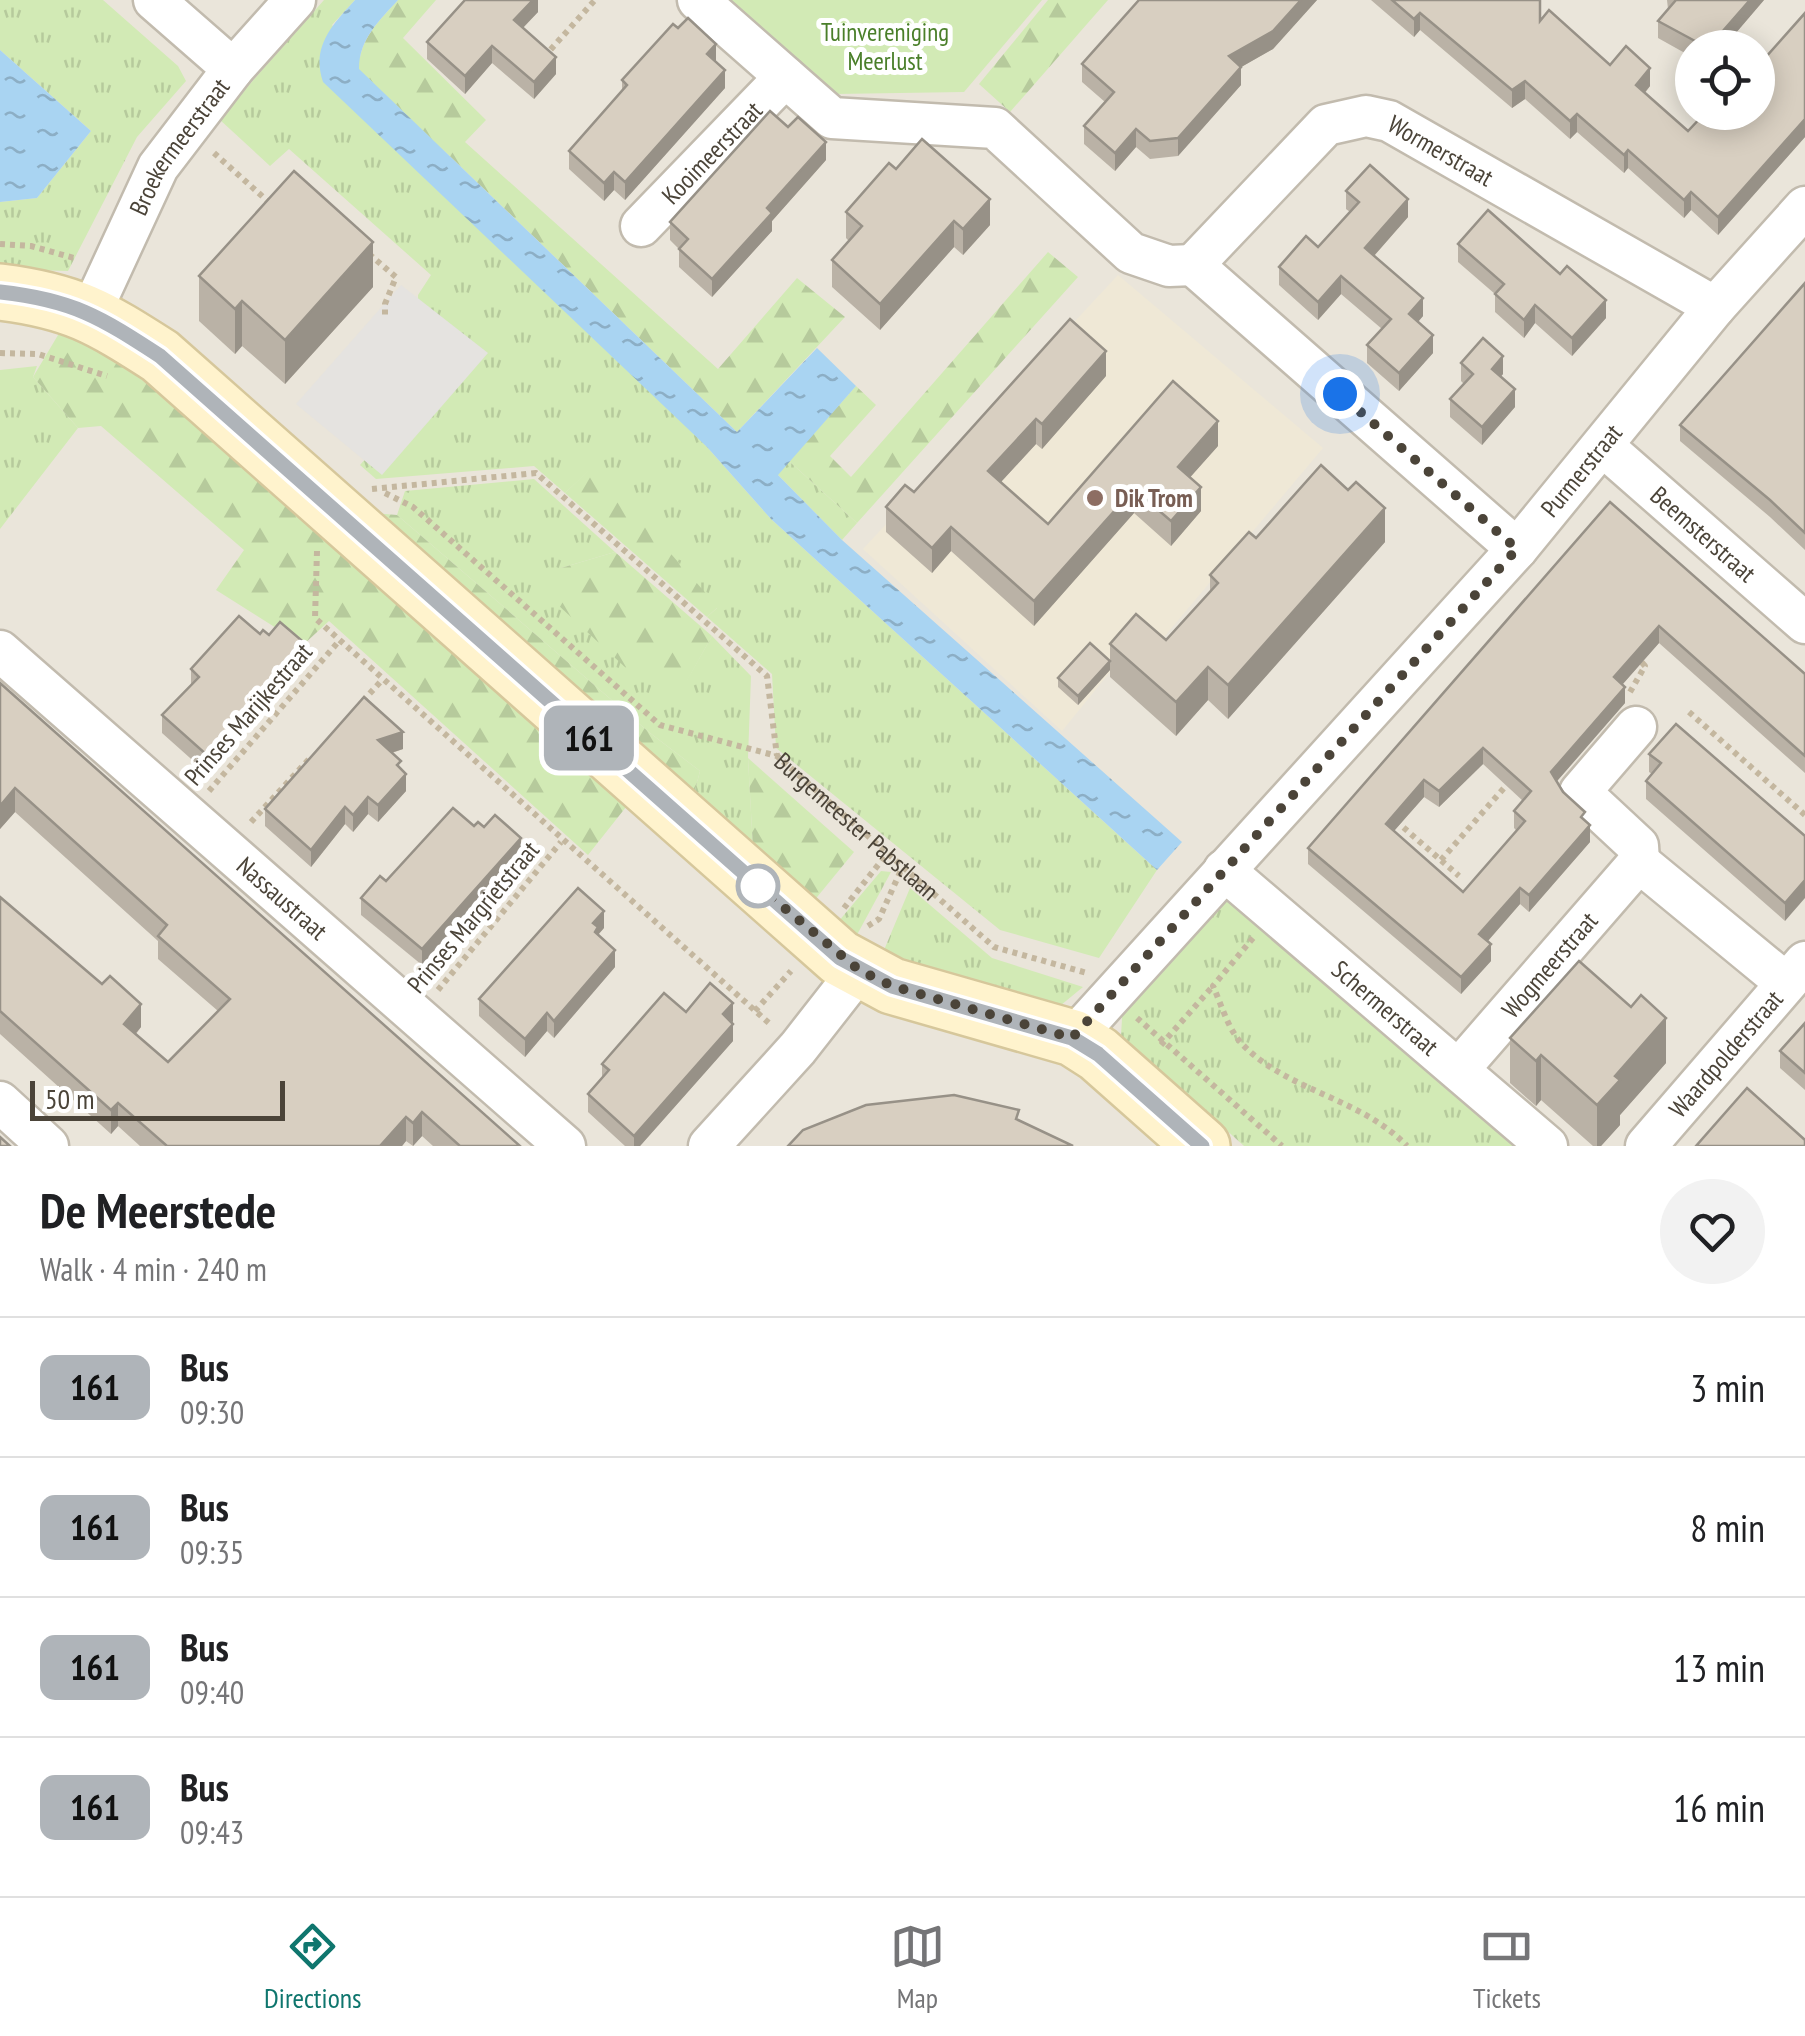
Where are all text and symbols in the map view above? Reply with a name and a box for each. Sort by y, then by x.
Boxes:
park label: Tuinvereniging Meerlust [821,16,949,77]
map controls [1675,30,1775,130]
button: locate [1675,30,1775,130]
street label: Broekermeerstraat [122,72,236,220]
street label: Kooimeerstraat [655,94,769,211]
street label: Wormerstraat [1382,108,1499,193]
your location [1315,369,1365,419]
street label: Purmerstraat [1534,417,1629,523]
street label: Beemsterstraat [1644,479,1763,589]
place label: Dik Trom [1115,482,1193,514]
marker: Dik Trom [1084,487,1106,509]
street label: Prinses Marijkestraat [177,636,319,792]
line badge: 161 [532,706,646,770]
text: 161 [564,715,614,761]
street label: Burgemeester Pabstlaan [768,745,946,907]
street label: Prinses Margrietstraat [400,834,546,999]
street label: Nassaustraat [230,850,334,947]
unlabelled marker [737,865,779,907]
street label: Wogmeerstraat [1495,905,1604,1025]
street label: Schermerstraat [1325,953,1445,1062]
street label: Waardpolderstraat [1662,983,1790,1124]
scale bar [30,1076,285,1120]
text: 50 m [45,1080,94,1117]
text: De Meerstede [40,1179,276,1241]
button: heart [1660,1179,1765,1284]
text: Walk · 4 min · 240 m [40,1248,267,1290]
text: Bus [180,1342,229,1391]
text: 3 min [1690,1363,1765,1412]
text: 161 [70,1364,120,1410]
text: 09:30 [180,1391,244,1433]
text: Bus [180,1482,229,1531]
text: 8 min [1690,1503,1765,1552]
text: 161 [70,1504,120,1550]
text: 09:35 [180,1531,244,1573]
text: Bus [180,1622,229,1671]
text: 13 min [1673,1643,1765,1692]
text: 161 [70,1644,120,1690]
text: 09:40 [180,1671,244,1713]
text: Bus [180,1762,229,1811]
text: 16 min [1673,1783,1765,1832]
text: 161 [70,1784,120,1830]
text: 09:43 [180,1811,244,1853]
tab: Directions [264,1919,362,2016]
tab: Map [890,1919,945,2016]
tab: Tickets [1473,1919,1541,2016]

